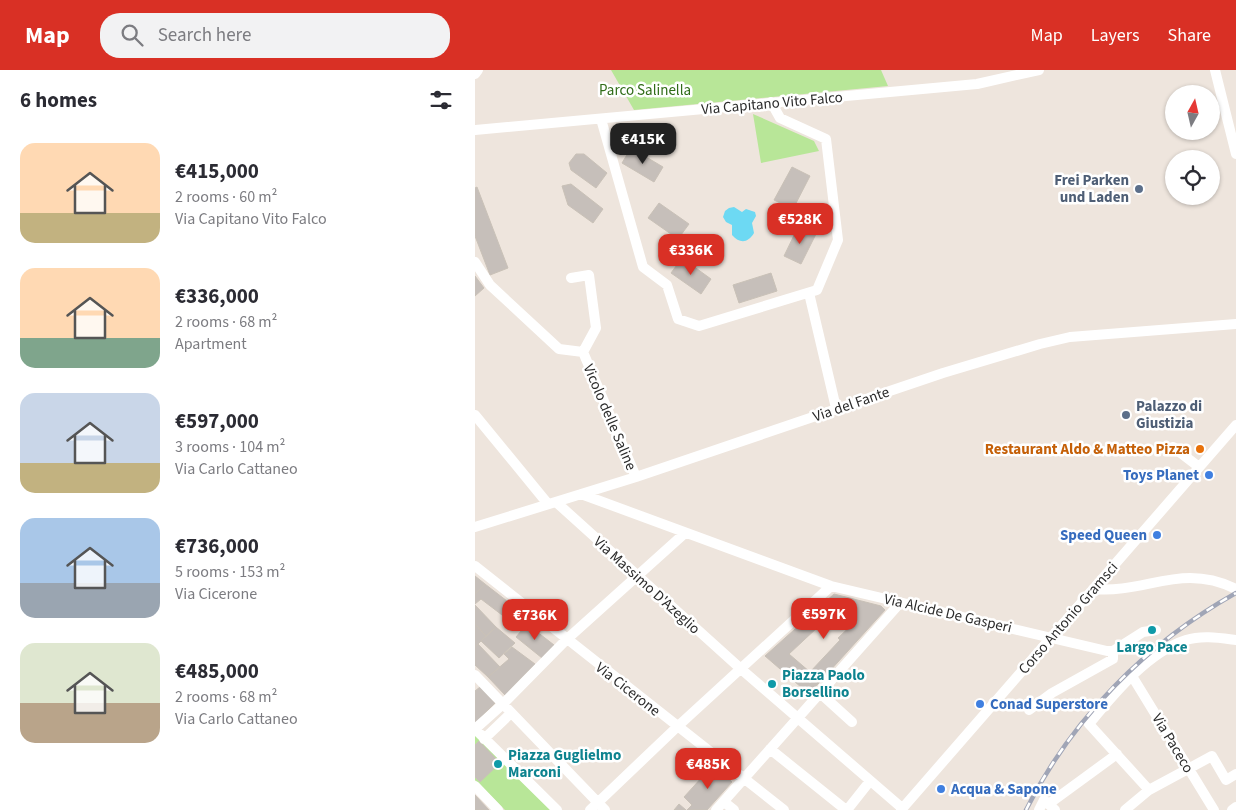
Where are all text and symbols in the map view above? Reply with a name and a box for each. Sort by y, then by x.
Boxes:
search box [100,13,450,58]
text: Map [25,18,70,53]
icon: search [118,21,146,49]
text: Search here [158,22,251,49]
text: Map [1031,23,1063,48]
text: Layers [1091,23,1140,48]
text: Share [1168,23,1211,48]
park label: Parco Salinella [599,80,691,101]
text: 6 homes [20,85,97,115]
north arrow [1165,85,1220,140]
map controls [1165,85,1220,205]
icon: filters [427,86,455,114]
street label: Via Capitano Vito Falco [700,87,844,120]
pin: €415K [608,122,678,165]
text: €415K [621,128,665,150]
button: locate [1165,150,1220,205]
text: €415,000 [175,156,259,186]
icon: home [60,163,120,223]
place label: Frei Parken und Laden [1054,170,1129,208]
marker: Frei Parken und Laden [1133,183,1145,195]
text: 2 rooms · 60 m² [175,186,277,208]
pin: €528K [765,202,835,245]
text: Via Capitano Vito Falco [175,208,327,230]
text: €528K [778,208,822,230]
pin: €336K [656,234,726,276]
text: €336K [669,239,713,261]
text: €336,000 [175,281,259,311]
icon: home [60,288,120,348]
text: 2 rooms · 68 m² [175,311,277,333]
text: Apartment [175,333,247,355]
street label: Vicolo delle Saline [578,361,641,474]
street label: Via del Fante [810,382,892,427]
place label: Palazzo di Giustizia [1136,396,1202,434]
text: €597,000 [175,406,259,436]
marker: Palazzo di Giustizia [1120,409,1132,421]
icon: home [60,413,120,473]
text: 3 rooms · 104 m² [175,436,285,458]
place label: Restaurant Aldo & Matteo Pizza [985,439,1190,460]
marker: Restaurant Aldo & Matteo Pizza [1194,443,1206,455]
text: Via Carlo Cattaneo [175,458,298,480]
place label: Toys Planet [1123,465,1199,486]
marker: Toys Planet [1203,469,1215,481]
place label: Speed Queen [1060,525,1147,546]
marker: Speed Queen [1151,529,1163,541]
text: €736,000 [175,531,259,561]
street label: Via Massimo D'Azeglio [589,532,705,639]
icon: home [60,538,120,598]
street label: Corso Antonio Gramsci [1014,558,1123,679]
text: 5 rooms · 153 m² [175,561,285,583]
text: Via Cicerone [175,583,257,605]
street label: Via Alcide De Gasperi [882,589,1014,638]
pin: €736K [500,598,570,641]
pin: €597K [789,598,859,640]
text: €597K [802,603,846,625]
text: €736K [513,604,557,626]
marker: Largo Pace [1146,624,1158,636]
place label: Largo Pace [1116,637,1188,658]
text: €485,000 [175,656,259,686]
street label: Via Cicerone [591,657,665,721]
icon: home [60,663,120,723]
place label: Piazza Paolo Borsellino [782,665,865,703]
marker: Piazza Paolo Borsellino [766,678,778,690]
text: 2 rooms · 68 m² [175,686,277,708]
place label: Conad Superstore [990,694,1108,715]
marker: Conad Superstore [974,698,986,710]
text: Via Carlo Cattaneo [175,708,298,730]
street label: Via Paceco [1147,710,1199,777]
place label: Piazza Guglielmo Marconi [508,745,621,783]
pin: €485K [673,748,743,790]
text: €485K [686,753,730,775]
marker: Piazza Guglielmo Marconi [492,758,504,770]
place label: Acqua & Sapone [950,779,1057,800]
marker: Acqua & Sapone [935,783,947,795]

